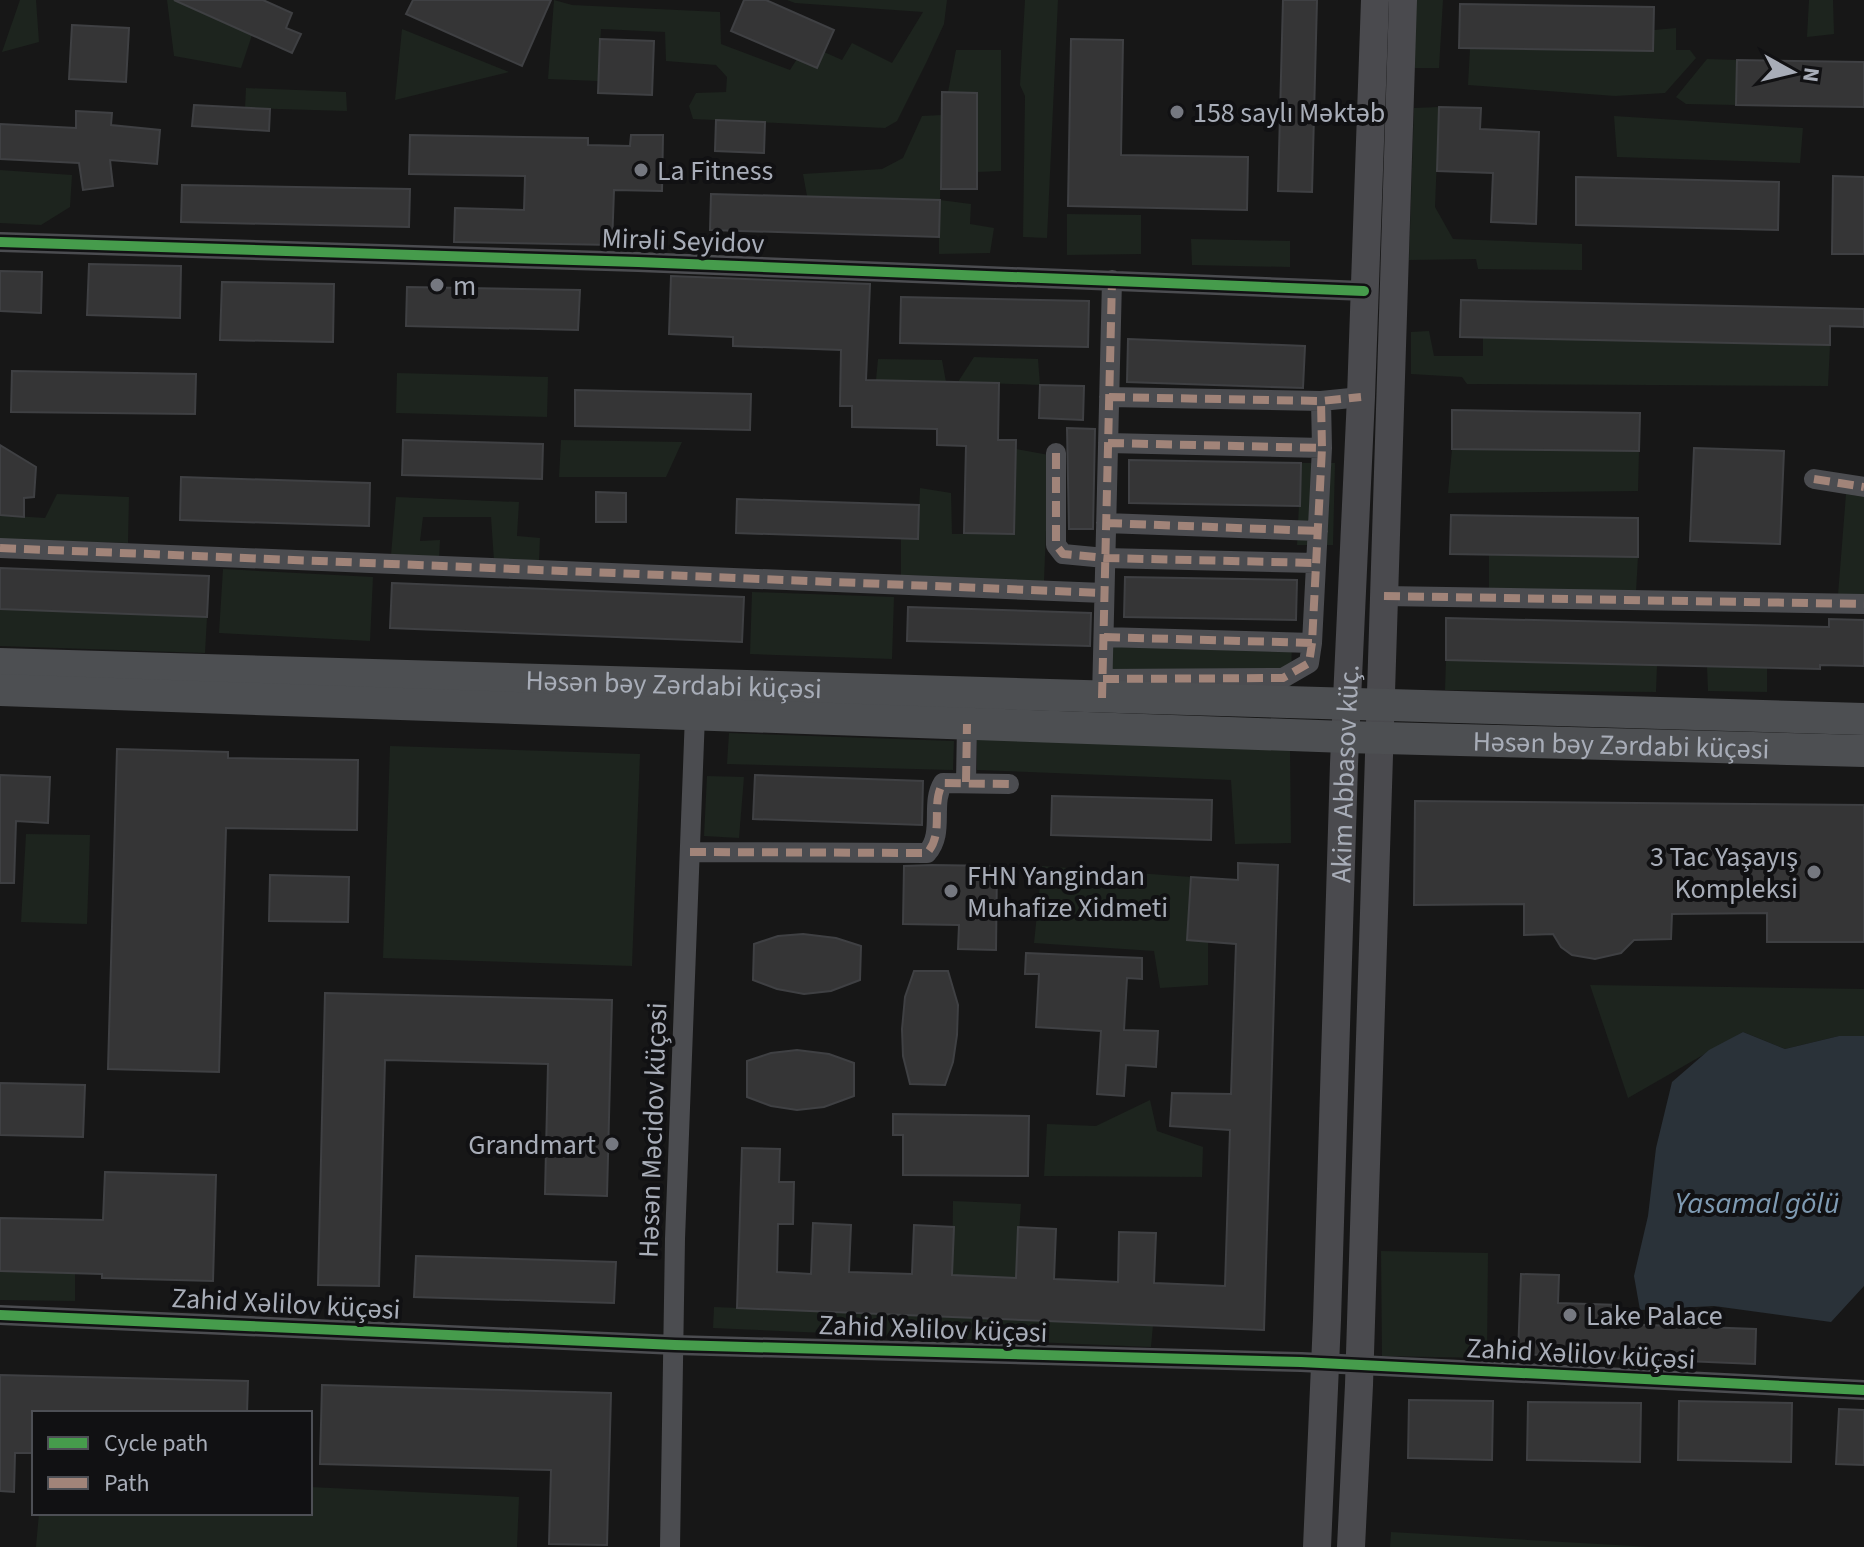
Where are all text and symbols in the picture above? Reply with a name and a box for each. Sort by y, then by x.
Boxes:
north arrow [1752,32,1832,112]
text: N [1794,65,1828,84]
place label: 158 saylı Məktəb [1193,93,1385,133]
marker: 158 saylı Məktəb [1168,103,1186,121]
place label: La Fitness [657,151,773,191]
marker: La Fitness [632,161,650,179]
street label: Mirəli Seyidov [601,218,765,264]
place label: m [453,266,476,306]
marker: m [428,276,446,294]
street label: Həsən bəy Zərdabi küçəsi [525,661,823,709]
street label: Akim Abbasov küç. [1321,663,1370,883]
street label: Həsən bəy Zərdabi küçəsi [1472,721,1770,769]
place label: 3 Tac Yaşayış Kompleksi [1650,837,1798,909]
place label: FHN Yangindan Muhafize Xidmeti [967,856,1168,928]
marker: 3 Tac Yaşayış Kompleksi [1805,863,1823,881]
marker: FHN Yangindan Muhafize Xidmeti [942,882,960,900]
street label: Həsən Məcidov küçəsi [629,1002,677,1259]
place label: Grandmart [468,1125,597,1165]
marker: Grandmart [603,1135,621,1153]
water label: Yasamal gölü [1675,1182,1839,1225]
street label: Zahid Xəlilov küçəsi [171,1278,401,1330]
place label: Lake Palace [1586,1296,1723,1336]
street label: Zahid Xəlilov küçəsi [818,1305,1048,1353]
marker: Lake Palace [1561,1306,1579,1324]
street label: Zahid Xəlilov küçəsi [1466,1328,1696,1380]
legend [32,1411,312,1515]
text: Cycle path [104,1426,208,1461]
text: Path [104,1466,150,1501]

